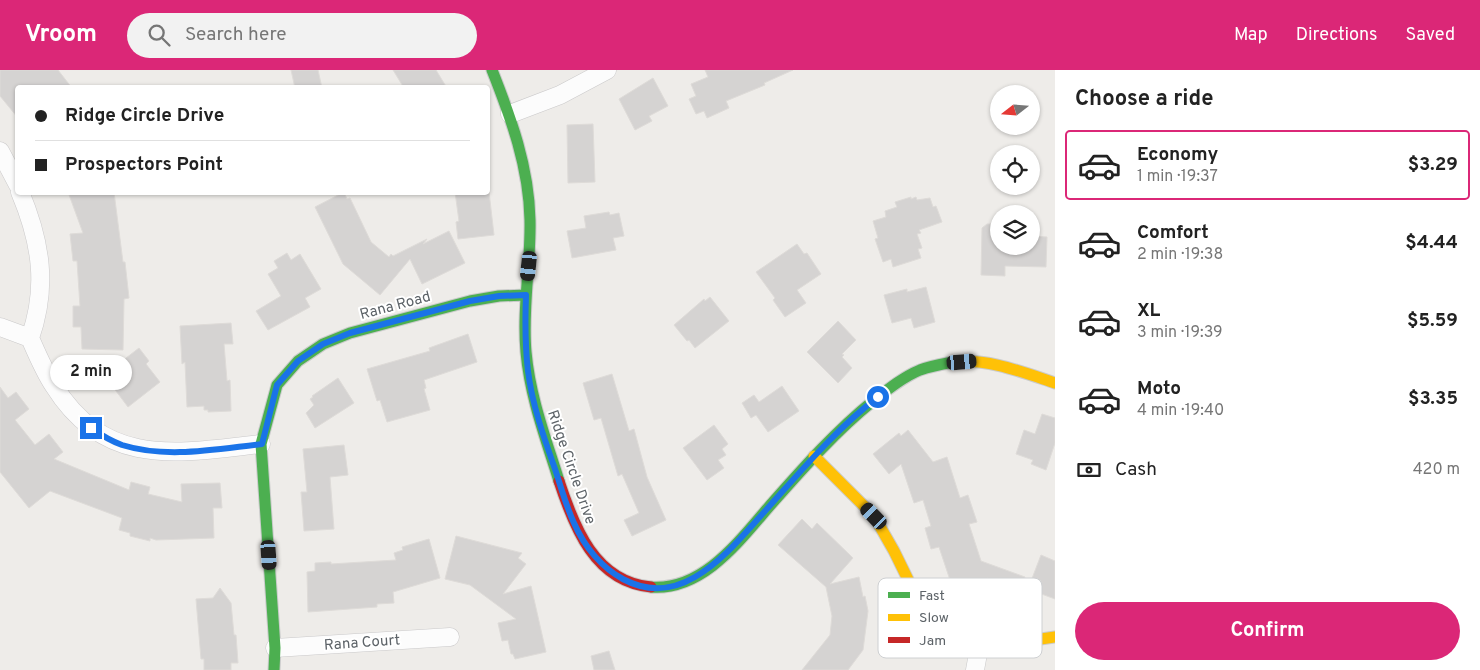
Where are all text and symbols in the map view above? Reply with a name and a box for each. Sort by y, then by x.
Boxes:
search box [127,13,477,58]
text: Vroom [25,20,97,50]
icon: search [145,21,173,49]
text: Search here [185,23,287,47]
text: Map [1234,24,1268,47]
text: Directions [1296,24,1378,47]
text: Saved [1406,24,1455,47]
north arrow [990,85,1040,135]
map controls [990,85,1040,255]
text: Choose a ride [1075,86,1213,113]
text: Ridge Circle Drive [65,104,224,128]
icon: car [1077,143,1122,188]
text: Economy [1137,143,1218,167]
button: locate [990,145,1040,195]
text: Prospectors Point [65,153,223,177]
text: $3.29 [1408,153,1458,177]
text: 1 min · 19:37 [1137,167,1218,187]
button: layers [990,205,1040,255]
icon: car [1077,221,1122,266]
text: Comfort [1137,221,1209,245]
text: $4.44 [1405,231,1458,255]
text: 2 min · 19:38 [1137,245,1223,265]
car [519,250,538,282]
street label: Rana Road [358,288,433,325]
icon: car [1077,299,1122,344]
text: XL [1137,299,1160,323]
text: $5.59 [1407,309,1458,333]
text: 3 min · 19:39 [1137,323,1223,343]
car [946,353,977,371]
callout: 2 min [50,356,132,390]
text: 2 min [70,362,112,382]
icon: car [1077,377,1122,422]
text: Moto [1137,377,1181,401]
route start [867,386,889,408]
text: $3.35 [1408,387,1458,411]
text: 4 min · 19:40 [1137,401,1224,421]
street label: Ridge Circle Drive [542,408,599,527]
route end [80,417,102,439]
icon: cash [1075,456,1103,484]
text: Cash [1115,458,1157,482]
text: 420 m [1413,460,1460,480]
car [858,500,889,532]
car [260,540,277,570]
legend [878,578,1042,658]
text: Fast [919,588,945,605]
button: Confirm [1075,602,1460,660]
text: Slow [919,610,949,627]
street label: Rana Court [323,631,401,656]
text: Jam [919,633,946,650]

